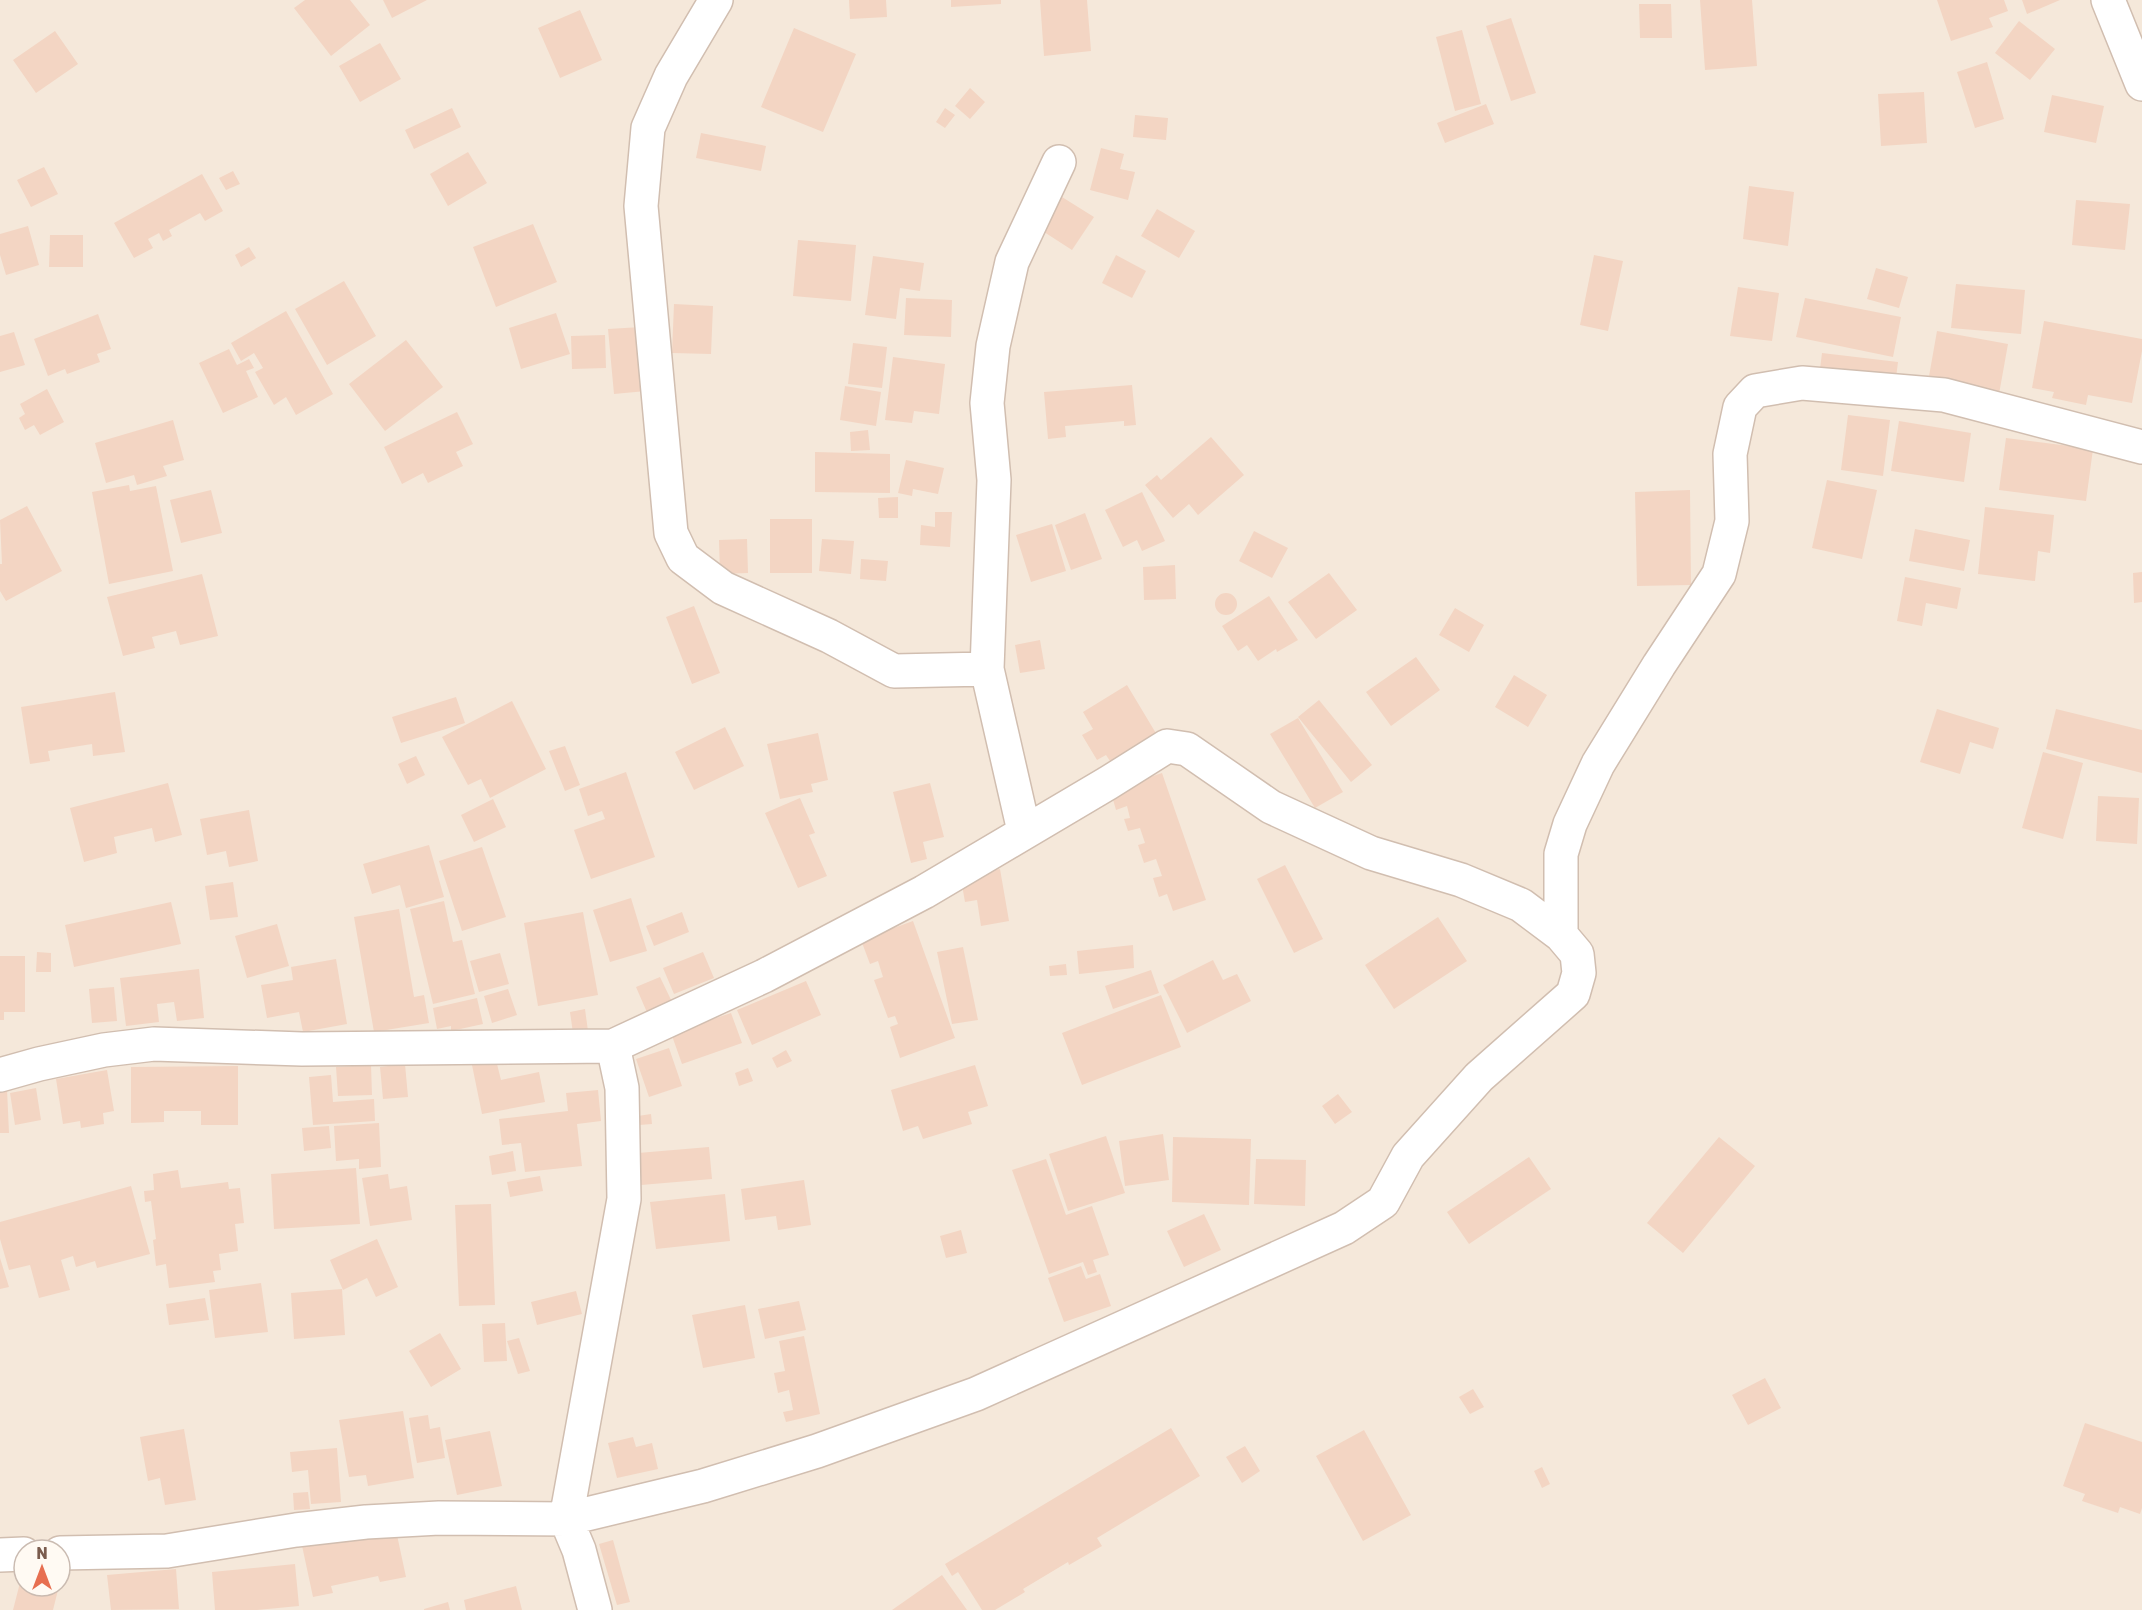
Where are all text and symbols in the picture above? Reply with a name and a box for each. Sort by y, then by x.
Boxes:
north arrow [12,1538,72,1598]
text: N [36,1544,48,1563]

